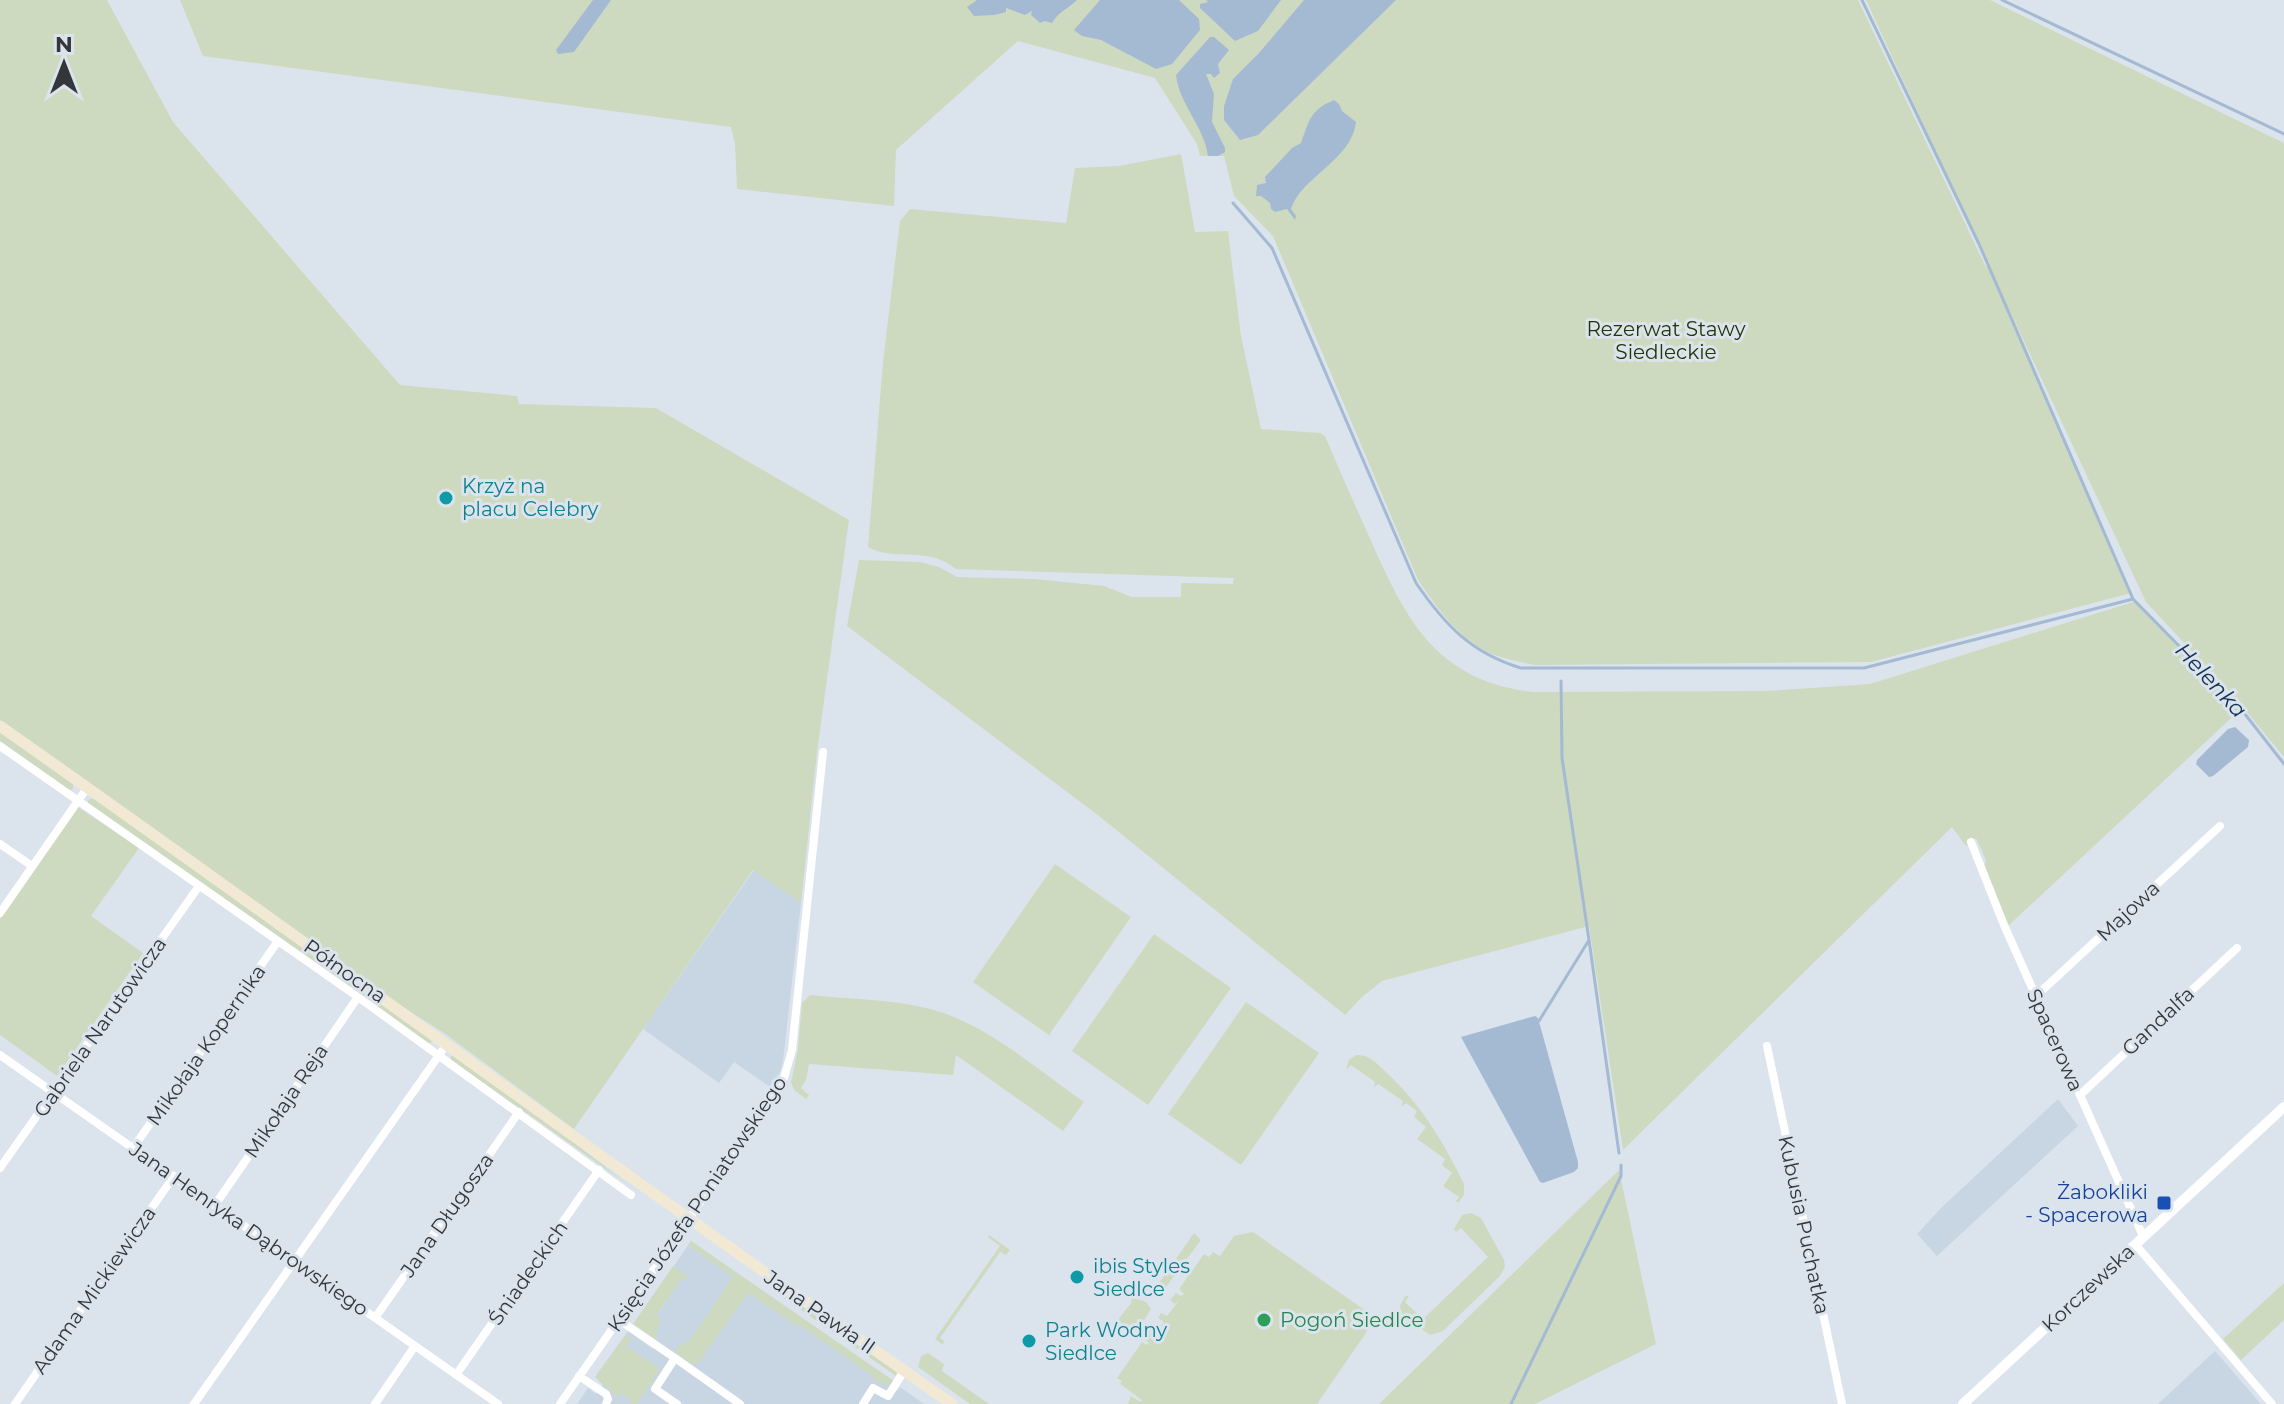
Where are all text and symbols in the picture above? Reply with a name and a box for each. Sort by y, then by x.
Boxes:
north arrow [24,24,104,104]
text: N [55,31,73,58]
park label: Rezerwat Stawy Siedleckie [1586,317,1746,364]
place label: Krzyż na placu Celebry [462,474,598,521]
marker: Krzyż na placu Celebry [437,489,455,507]
water label: Helenka [2169,637,2253,723]
street label: Majowa [2091,876,2165,946]
street label: Gabriela Narutowicza [29,932,171,1122]
street label: Północna [299,934,391,1008]
street label: Mikołaja Kopernika [141,960,271,1130]
street label: Gandalfa [2117,982,2199,1060]
street label: Spacerowa [2022,985,2088,1095]
street label: Mikołaja Reja [239,1040,333,1162]
street label: Księcia Józefa Poniatowskiego [602,1072,792,1336]
street label: Kubusia Puchatka [1773,1133,1835,1317]
street label: Jana Henryka Dąbrowskiego [124,1136,373,1321]
street label: Jana Długosza [395,1148,499,1282]
place label: Żabokliki - Spacerowa [2025,1180,2148,1227]
marker: Żabokliki - Spacerowa [2155,1194,2173,1212]
street label: Adama Mickiewicza [27,1202,161,1378]
street label: Śniadeckich [483,1216,573,1330]
street label: Korczewska [2037,1239,2139,1337]
place label: ibis Styles Siedlce [1093,1254,1190,1301]
street label: Jana Pawła II [759,1264,880,1359]
marker: ibis Styles Siedlce [1068,1268,1086,1286]
place label: Pogoń Siedlce [1280,1308,1424,1332]
marker: Pogoń Siedlce [1255,1311,1273,1329]
place label: Park Wodny Siedlce [1045,1318,1167,1365]
marker: Park Wodny Siedlce [1020,1332,1038,1350]

